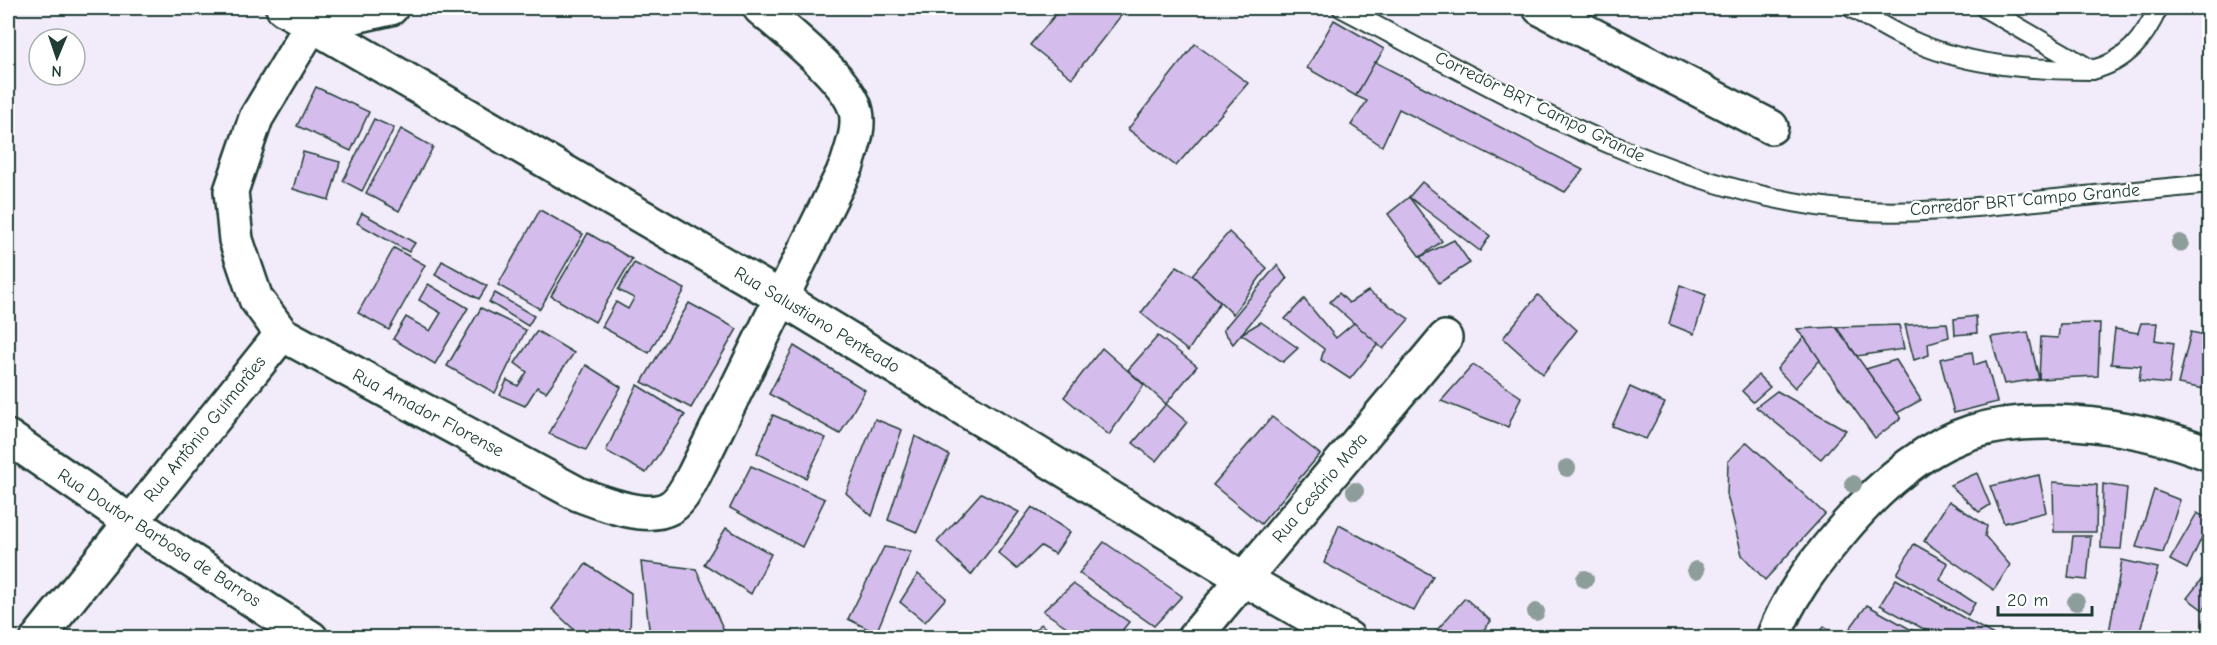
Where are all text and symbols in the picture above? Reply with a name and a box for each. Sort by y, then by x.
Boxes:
north arrow [27,27,87,87]
street label: Corredor BRT Campo Grande [1432,47,1648,167]
text: N [51,62,62,80]
street label: Corredor BRT Campo Grande [1909,179,2141,221]
street label: Rua Salustiano Penteado [730,262,904,378]
street label: Rua Antônio Guimarães [140,352,270,506]
street label: Rua Amador Florense [349,364,507,462]
street label: Rua Cesário Mota [1268,429,1372,547]
street label: Rua Doutor Barbosa de Barros [54,464,264,612]
scale bar [1998,579,2092,617]
text: 20 m [2007,590,2048,611]

